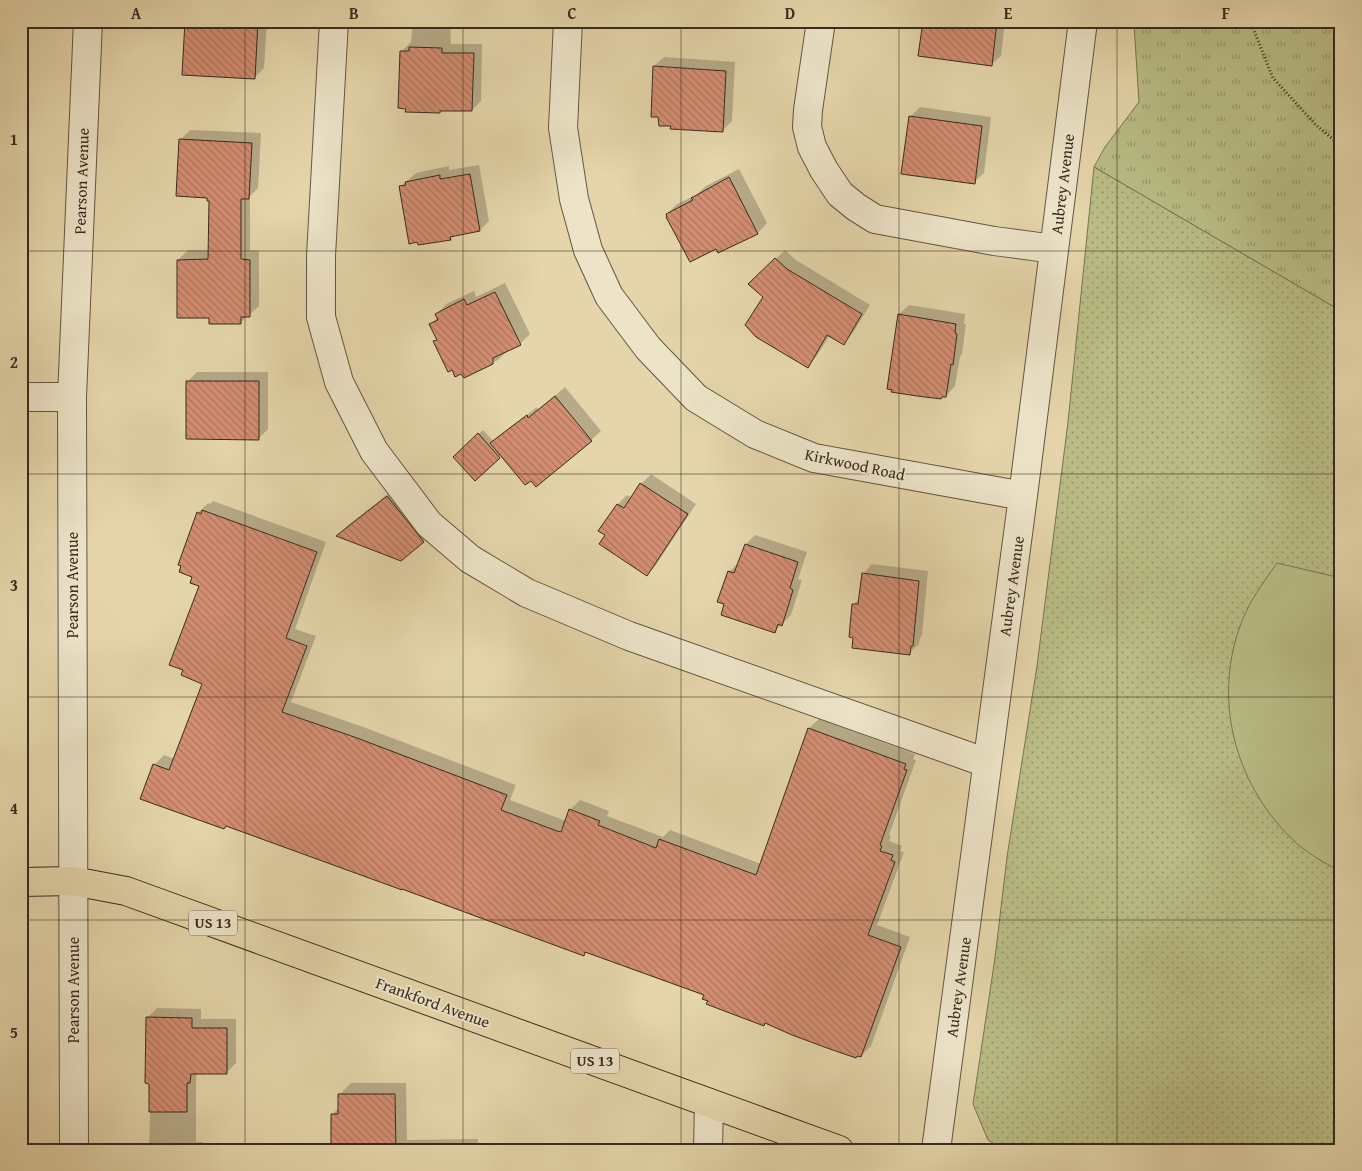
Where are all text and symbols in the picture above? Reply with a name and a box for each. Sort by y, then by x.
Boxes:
text: A [131,1,142,25]
text: B [349,1,359,25]
text: C [567,1,577,25]
text: D [785,1,795,25]
text: E [1004,1,1013,25]
text: F [1222,1,1230,25]
text: 1 [10,127,18,151]
street label: Pearson Avenue [67,127,95,235]
street label: Aubrey Avenue [1044,132,1080,236]
text: 2 [10,350,18,374]
street label: Kirkwood Road [803,442,908,486]
street label: Pearson Avenue [60,532,84,638]
street label: Aubrey Avenue [992,534,1030,638]
text: 3 [10,573,18,597]
text: 4 [10,796,18,820]
road number: US 13 [189,910,237,936]
street label: Aubrey Avenue [939,935,977,1039]
street label: Pearson Avenue [61,937,85,1043]
street label: Frankford Avenue [373,970,493,1034]
text: 5 [10,1020,18,1044]
road number: US 13 [571,1048,619,1074]

